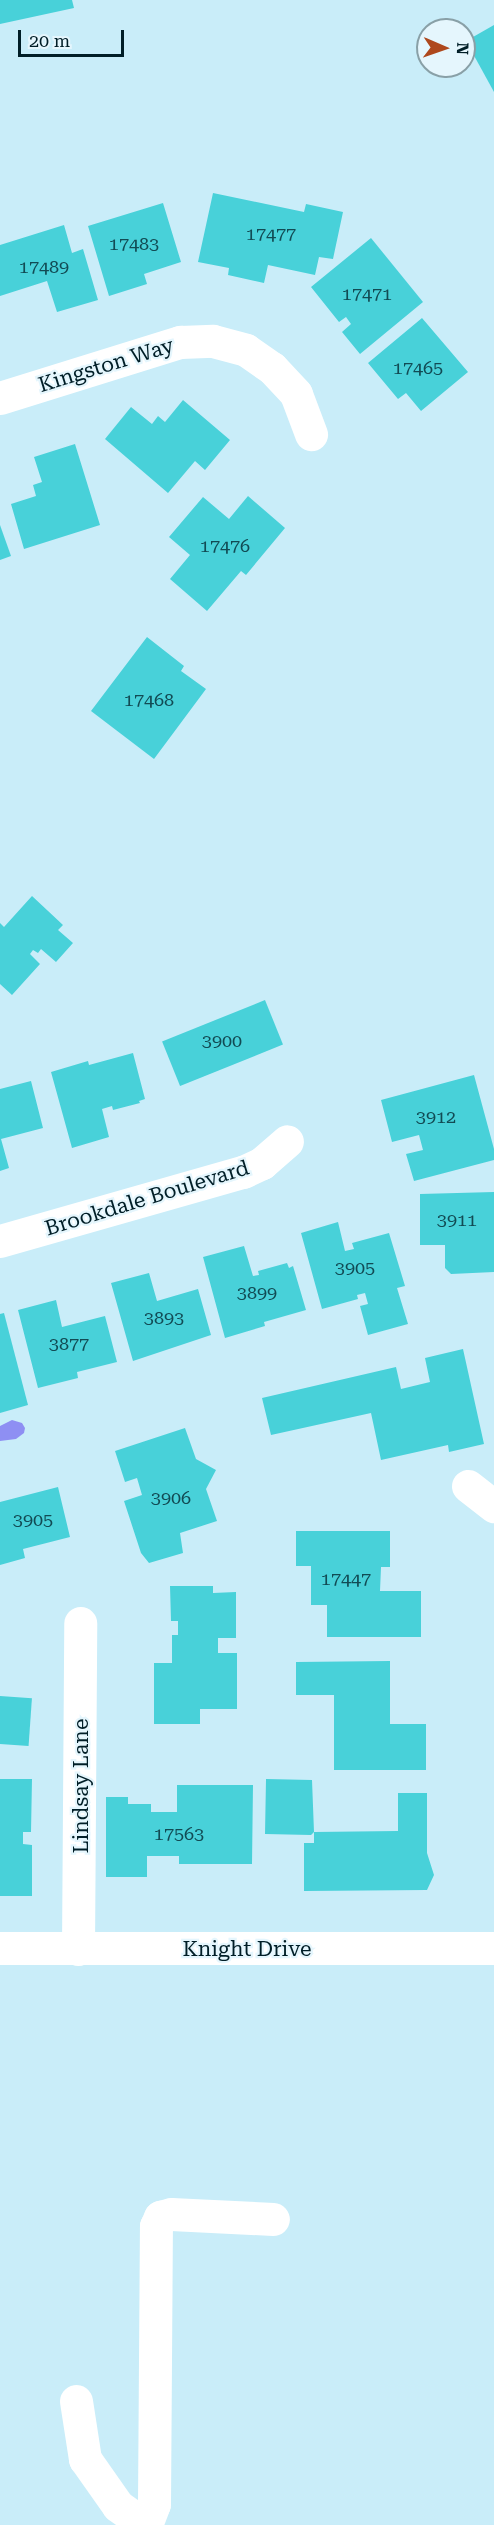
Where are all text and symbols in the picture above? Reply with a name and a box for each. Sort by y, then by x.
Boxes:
scale bar [21,18,128,56]
north arrow [416,18,476,78]
text: 20 m [29,30,70,51]
text: N [453,42,472,55]
house number: 17477 [246,223,296,245]
house number: 17483 [109,233,159,255]
house number: 17489 [19,256,69,278]
house number: 17471 [342,283,392,305]
street label: Kingston Way [35,332,177,398]
house number: 17465 [393,357,443,379]
house number: 17476 [200,535,250,557]
house number: 17468 [124,689,174,711]
house number: 3900 [202,1030,242,1052]
house number: 3912 [416,1106,456,1128]
street label: Brookdale Boulevard [42,1155,252,1241]
house number: 3911 [437,1209,477,1231]
house number: 3905 [335,1257,375,1279]
house number: 3899 [237,1282,277,1304]
house number: 3893 [144,1307,184,1329]
house number: 3877 [49,1333,89,1355]
house number: 3906 [151,1487,191,1509]
house number: 3905 [13,1509,53,1531]
house number: 17447 [321,1568,371,1590]
street label: Lindsay Lane [68,1719,94,1853]
house number: 17563 [154,1823,204,1845]
street label: Knight Drive [182,1936,312,1962]

